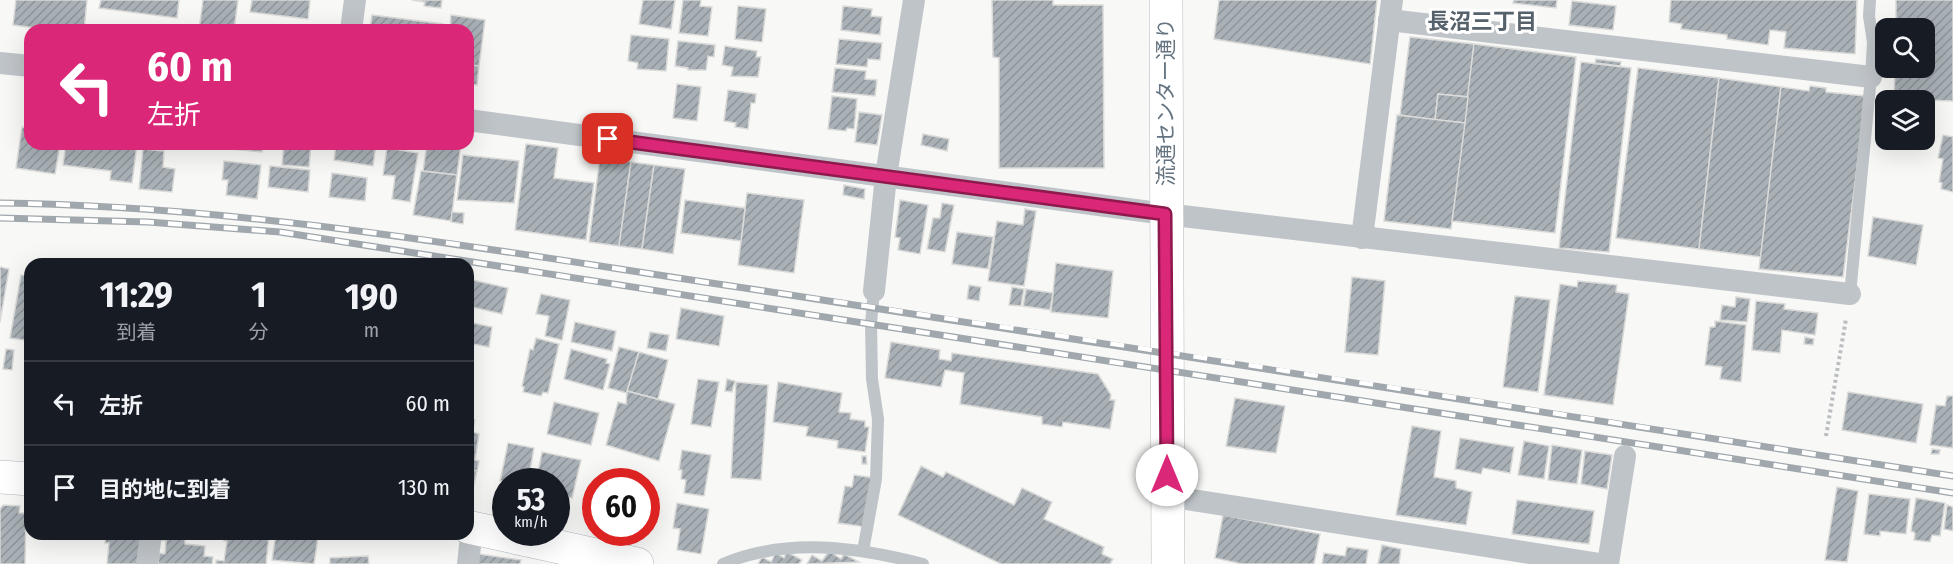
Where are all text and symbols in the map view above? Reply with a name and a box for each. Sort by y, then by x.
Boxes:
district label: 長沼三丁目 [1427,8,1537,35]
street label: 流通センター通り [1153,18,1179,186]
map controls [1875,18,1935,150]
button: search [1875,18,1935,78]
text: 60 m [147,42,233,92]
icon: left [48,48,126,126]
button: layers [1875,90,1935,150]
text: 左折 [147,99,201,131]
pin [582,113,633,164]
icon: arrive [591,122,624,155]
text: 11:29 [100,273,173,317]
text: 1 [251,273,266,317]
text: 190 [345,275,398,319]
text: m [364,318,379,342]
text: 到着 [116,320,156,344]
text: 分 [249,320,269,344]
icon: left [48,387,81,420]
text: 60 m [406,390,450,417]
text: 左折 [99,392,143,419]
position arrow [1135,443,1199,507]
speed limit sign: 60 [582,468,660,546]
icon: arrive [48,471,81,504]
text: 130 m [398,474,450,501]
text: 目的地に到着 [99,476,231,503]
text: 53 [517,482,545,518]
text: km/h [514,513,548,531]

